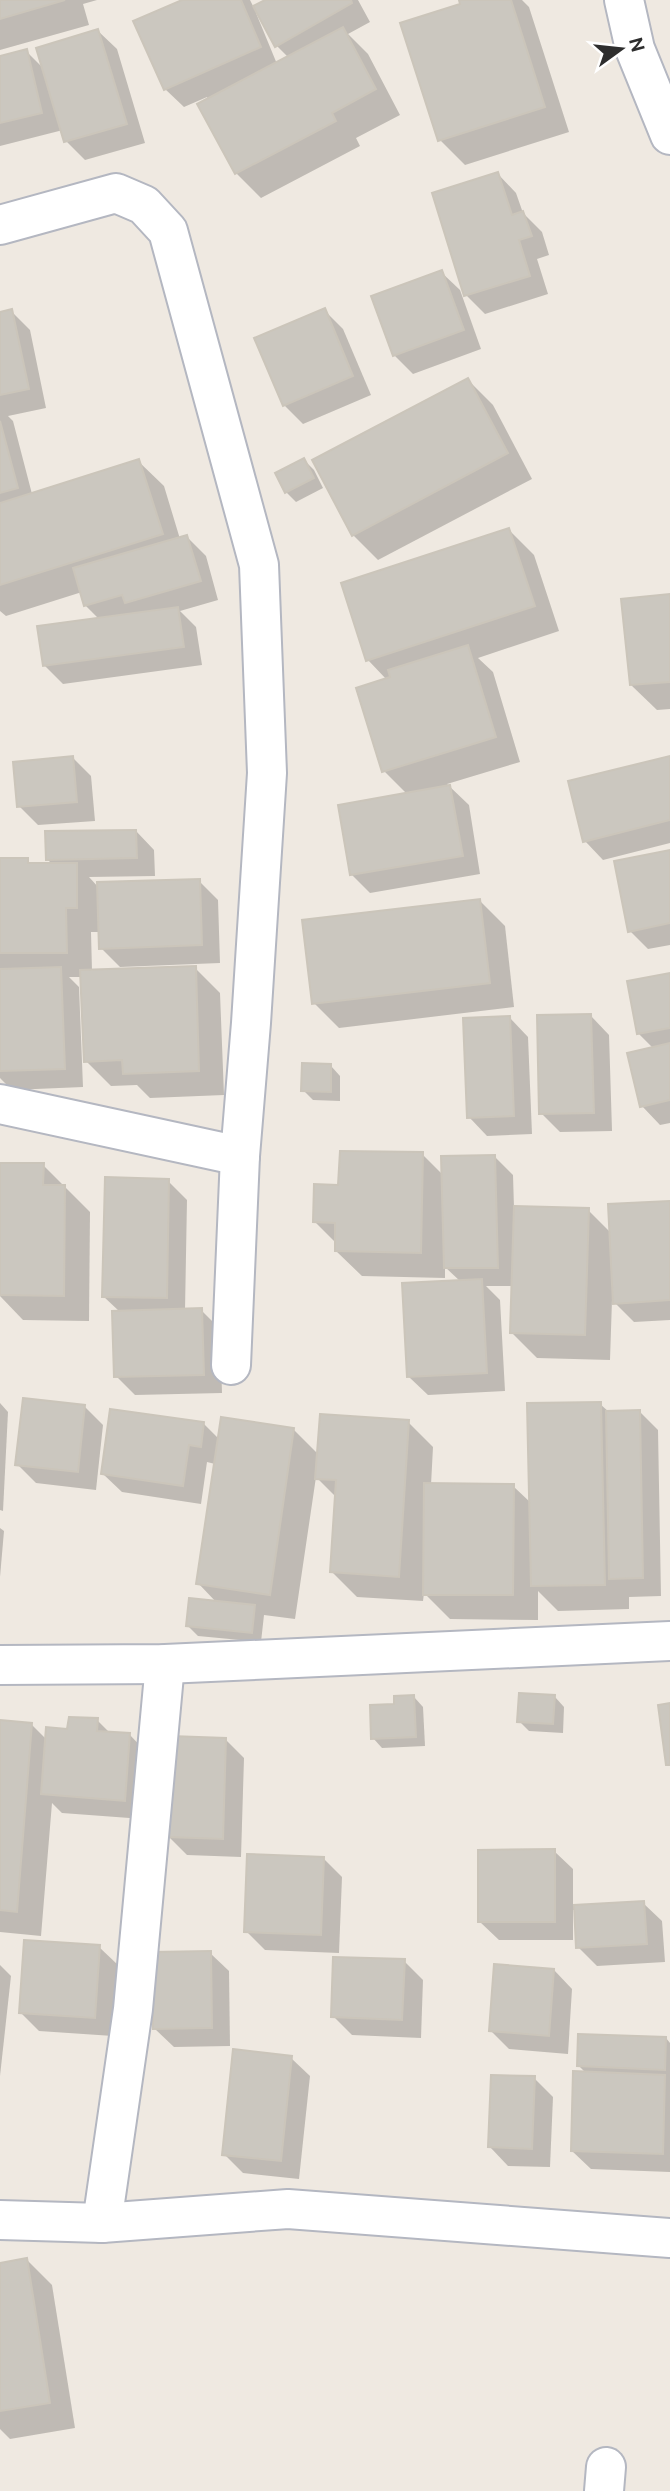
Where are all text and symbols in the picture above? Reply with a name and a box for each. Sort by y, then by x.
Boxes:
north arrow [586,14,656,84]
text: N [625,35,650,54]

